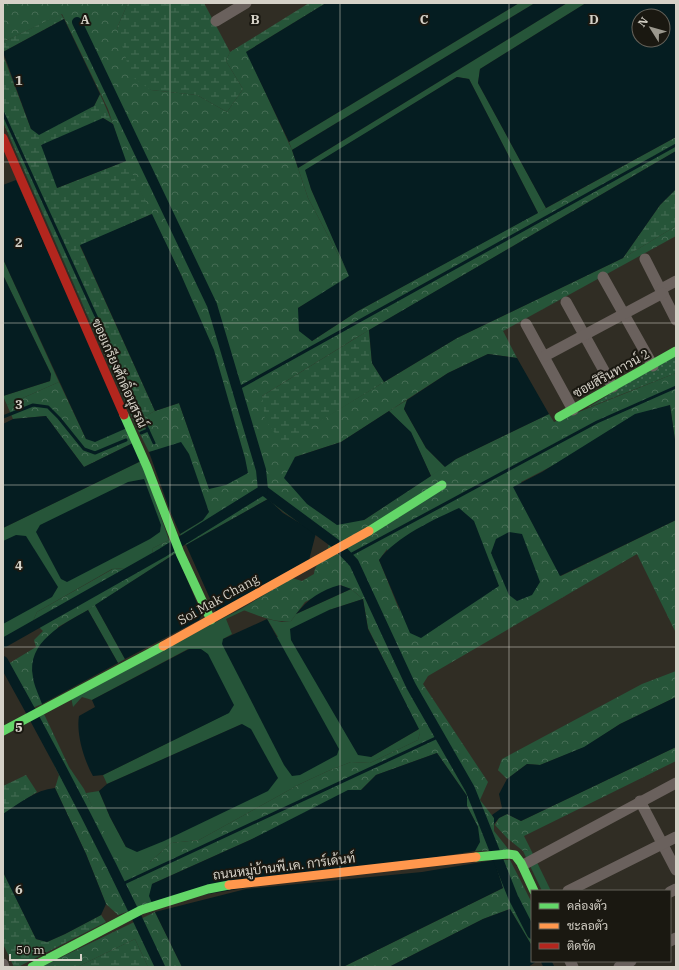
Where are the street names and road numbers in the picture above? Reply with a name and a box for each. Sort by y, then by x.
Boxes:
street label: ซอยเกรียงศักดิ์อนุสรณ์ [87,314,155,431]
street label: ซอยสิรินทาวน์ 2 [569,344,653,402]
street label: Soi Mak Chang [175,570,262,629]
street label: ถนนหมู่บ้านพี.เค. การ์เด้นท์ [212,848,356,885]

